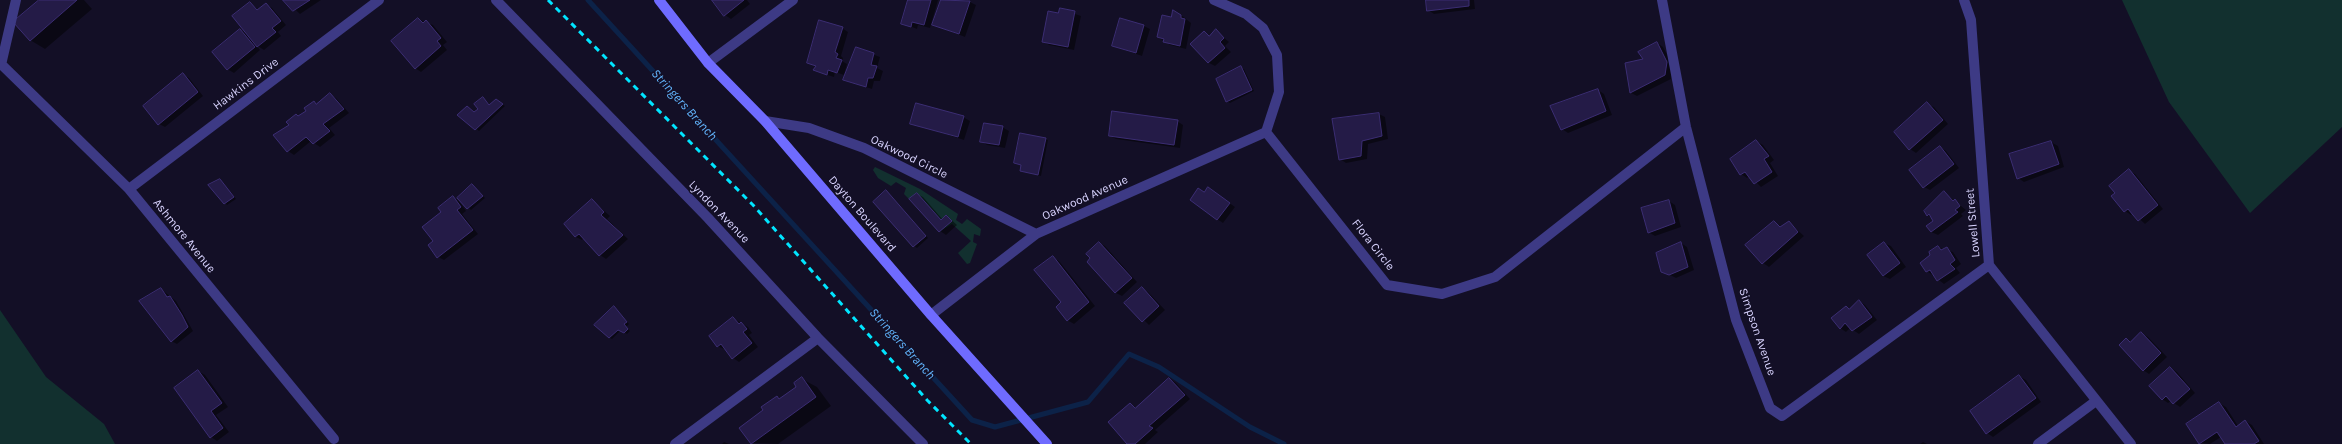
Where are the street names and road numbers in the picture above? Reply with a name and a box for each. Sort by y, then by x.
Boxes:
street label: Hawkins Drive [210,55,282,113]
street label: Oakwood Circle [868,132,950,182]
street label: Dayton Boulevard [825,173,899,255]
street label: Oakwood Avenue [1040,173,1130,223]
street label: Lyndon Avenue [686,178,752,246]
street label: Lowell Street [1963,188,1983,258]
street label: Ashmore Avenue [150,196,218,276]
street label: Flora Circle [1349,217,1397,273]
street label: Simpson Avenue [1735,286,1779,378]

